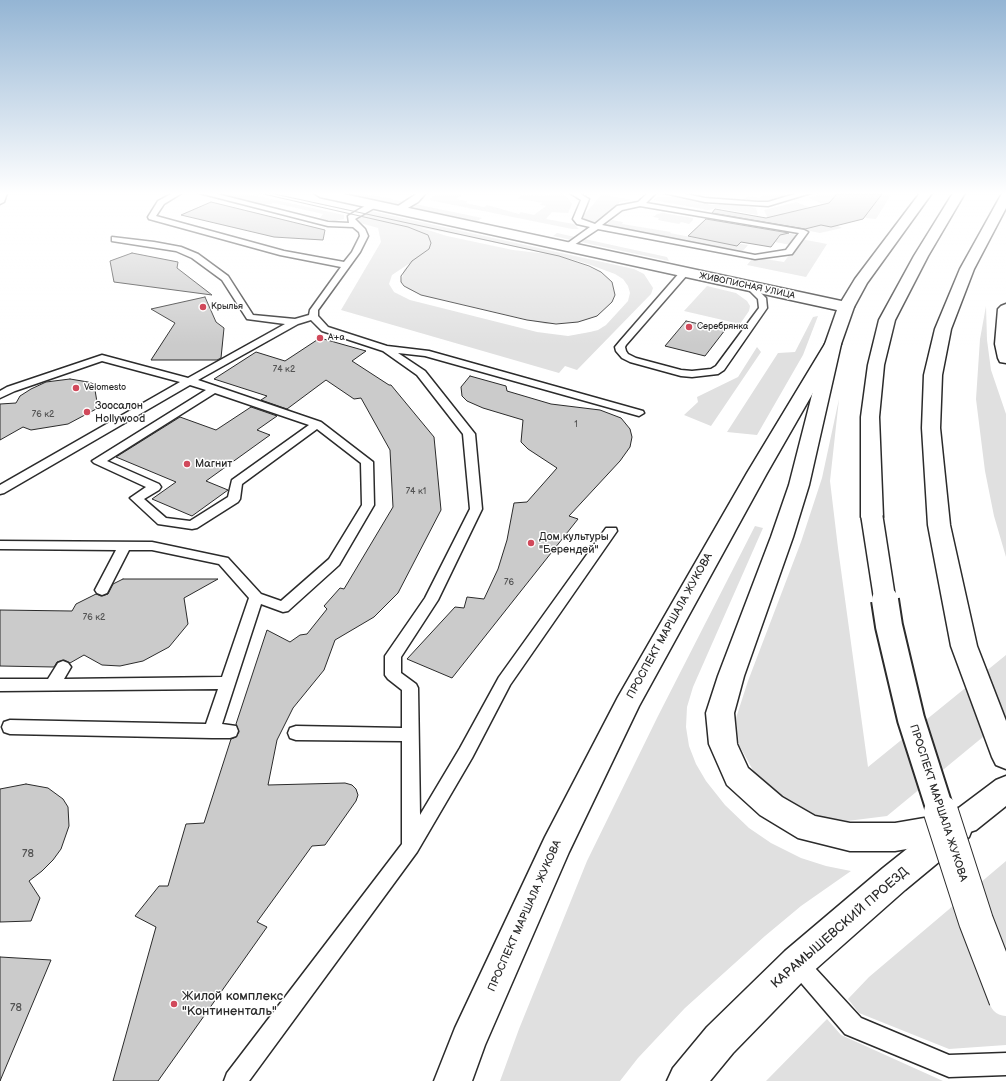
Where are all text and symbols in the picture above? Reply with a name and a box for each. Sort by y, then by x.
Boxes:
street label: ЖИВОПИСНАЯ УЛИЦА [698,271,796,301]
marker: Крылья [198,302,208,312]
place label: Крылья [211,302,243,312]
marker: Серебрянка [684,322,694,332]
place label: Серебрянка [697,322,748,332]
marker: А+а [315,333,325,343]
place label: А+а [328,333,345,343]
house number: 74 к2 [273,365,295,375]
marker: Velomesto [71,383,81,393]
place label: Velomesto [84,383,126,393]
place label: Зоосалон Hollywood [95,399,145,425]
marker: Зоосалон Hollywood [82,407,92,417]
house number: 76 к2 [32,410,54,420]
house number: 1 [574,420,578,430]
place label: Магнит [195,457,232,471]
marker: Магнит [182,459,192,469]
house number: 74 к1 [406,487,426,497]
place label: Дом культуры "Берендей" [539,530,609,556]
marker: Дом культуры "Берендей" [526,538,536,548]
street label: ПРОСПЕКТ МАРШАЛА ЖУКОВА [624,551,716,701]
house number: 76 [504,578,514,588]
house number: 76 к2 [83,613,105,623]
street label: ПРОСПЕКТ МАРШАЛА ЖУКОВА [906,723,970,883]
street label: ПРОСПЕКТ МАРШАЛА ЖУКОВА [486,838,564,994]
house number: 78 [22,847,34,861]
street label: КАРАМЫШЕВСКИЙ ПРОЕЗД [768,864,912,992]
place label: Жилой комплекс "Континенталь" [182,989,283,1020]
marker: Жилой комплекс "Континенталь" [169,999,179,1009]
house number: 78 [10,1001,22,1015]

